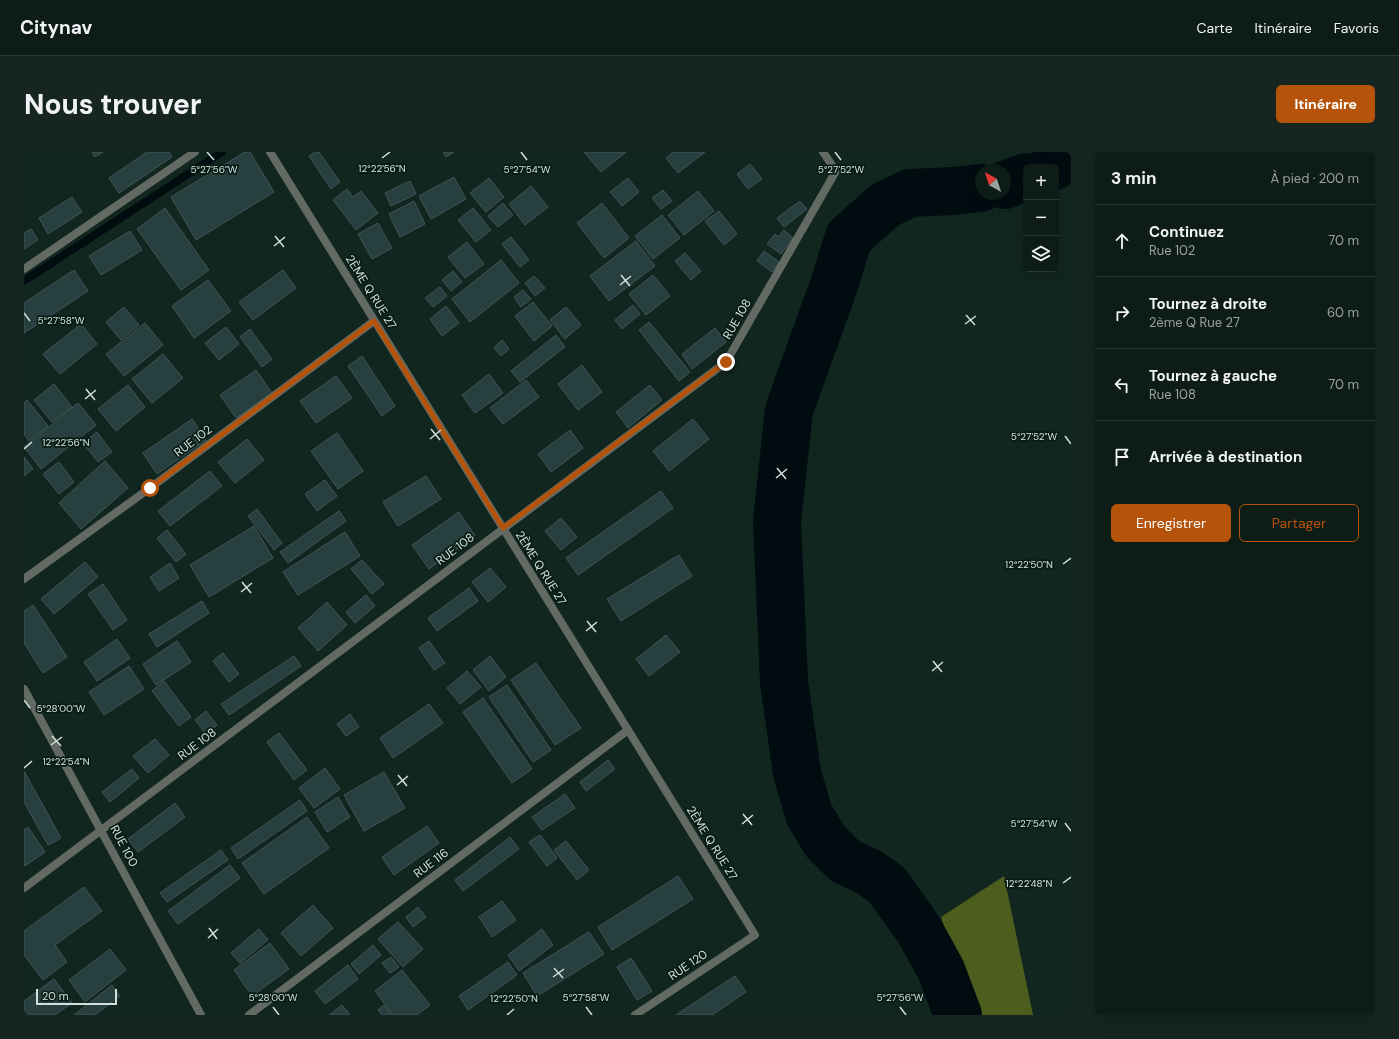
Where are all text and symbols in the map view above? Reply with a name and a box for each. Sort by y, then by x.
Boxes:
text: Citynav [20,15,92,40]
text: Carte [1197,19,1233,37]
text: Itinéraire [1255,19,1312,37]
text: Favoris [1334,19,1379,37]
button: Itinéraire [1276,85,1375,123]
text: Nous trouver [24,86,201,123]
text: 12°22'56"N [358,162,406,175]
text: 5°27'56"W [190,163,238,176]
text: 5°27'54"W [504,163,551,176]
text: 5°27'52"W [818,163,864,176]
north arrow [975,164,1011,200]
map controls [1023,164,1059,272]
button: + [1023,164,1059,200]
text: 3 min [1111,167,1156,189]
text: À pied · 200 m [1270,170,1359,187]
button: − [1023,200,1059,236]
text: Continuez [1149,222,1224,242]
icon: ahead [1111,230,1133,252]
text: 70 m [1328,232,1359,249]
button: layers [1023,236,1059,272]
text: Rue 102 [1149,242,1195,259]
street label: 2ÈME Q RUE 27 [342,252,400,332]
text: Tournez à droite [1149,294,1267,314]
street label: RUE 108 [719,296,755,342]
icon: right [1111,302,1133,324]
text: 60 m [1327,304,1359,321]
text: 5°27'58"W [38,314,85,327]
text: 2ème Q Rue 27 [1149,314,1240,331]
route end [717,353,735,371]
text: Tournez à gauche [1149,366,1277,386]
icon: left [1111,374,1133,396]
text: 70 m [1328,376,1359,393]
text: Rue 108 [1149,386,1196,403]
street label: RUE 102 [171,421,215,461]
text: 5°27'52"W [1011,430,1057,443]
text: 12°22'56"N [42,436,90,449]
icon: arrive [1111,446,1133,468]
text: Arrivée à destination [1149,447,1302,467]
route start [141,479,159,497]
button: Enregistrer [1111,504,1231,542]
button: Partager [1239,504,1359,542]
street label: 2ÈME Q RUE 27 [512,528,570,608]
street label: RUE 108 [433,529,477,569]
text: 12°22'50"N [1005,558,1053,571]
text: 5°28'00"W [36,702,86,715]
street label: RUE 108 [175,724,219,764]
text: 12°22'54"N [42,755,90,768]
street label: 2ÈME Q RUE 27 [683,803,741,883]
text: 5°27'54"W [1011,817,1058,830]
street label: RUE 100 [106,822,142,870]
street label: RUE 116 [410,845,452,881]
text: 12°22'48"N [1006,877,1053,890]
street label: RUE 120 [665,946,711,984]
scale bar [36,987,117,1006]
text: 20 m [42,989,68,1003]
text: 5°28'00"W [248,991,298,1004]
text: 5°27'58"W [563,991,610,1004]
text: 5°27'56"W [876,991,924,1004]
text: 12°22'50"N [490,992,538,1005]

